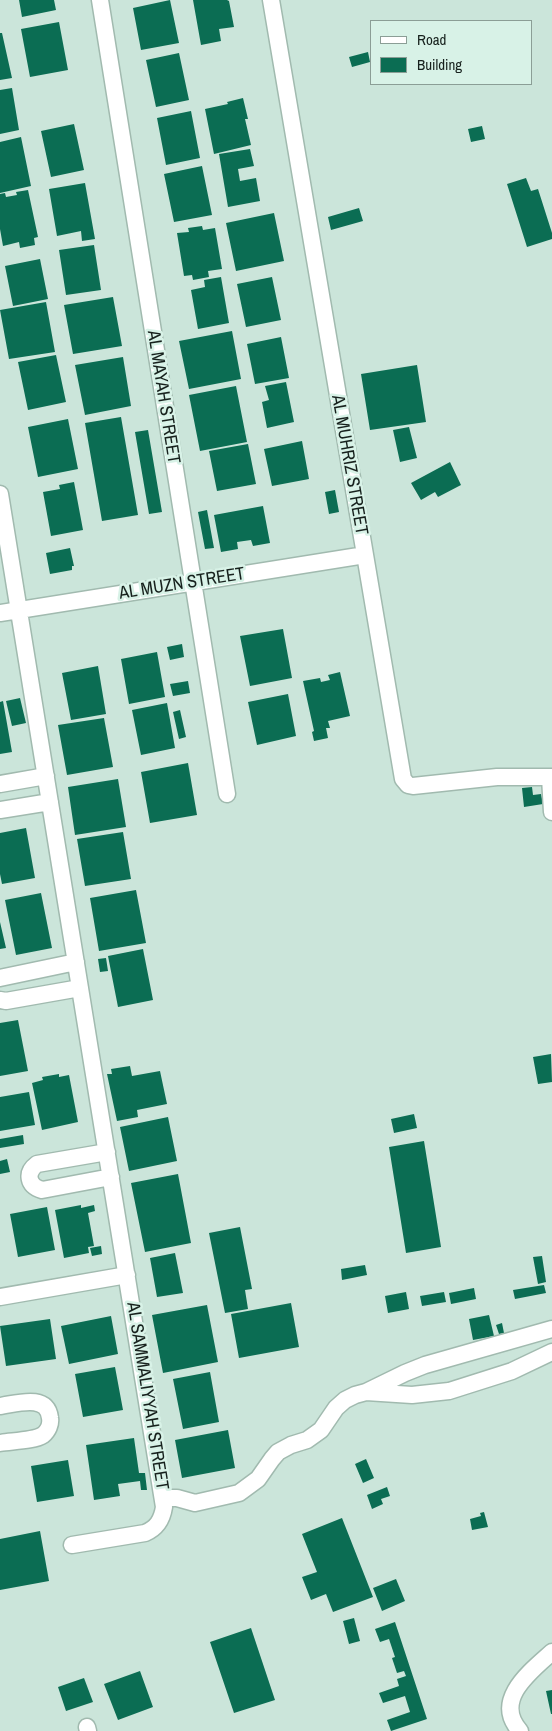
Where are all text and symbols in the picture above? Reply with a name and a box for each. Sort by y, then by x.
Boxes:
legend [370,20,532,85]
text: Road [417,29,446,50]
text: Building [417,54,462,75]
street label: AL MAYAH STREET [142,329,184,465]
street label: AL MUHRIZ STREET [326,393,372,537]
street label: AL MUZN STREET [118,563,246,605]
street label: AL SAMMALIYYAH STREET [121,1300,173,1492]

